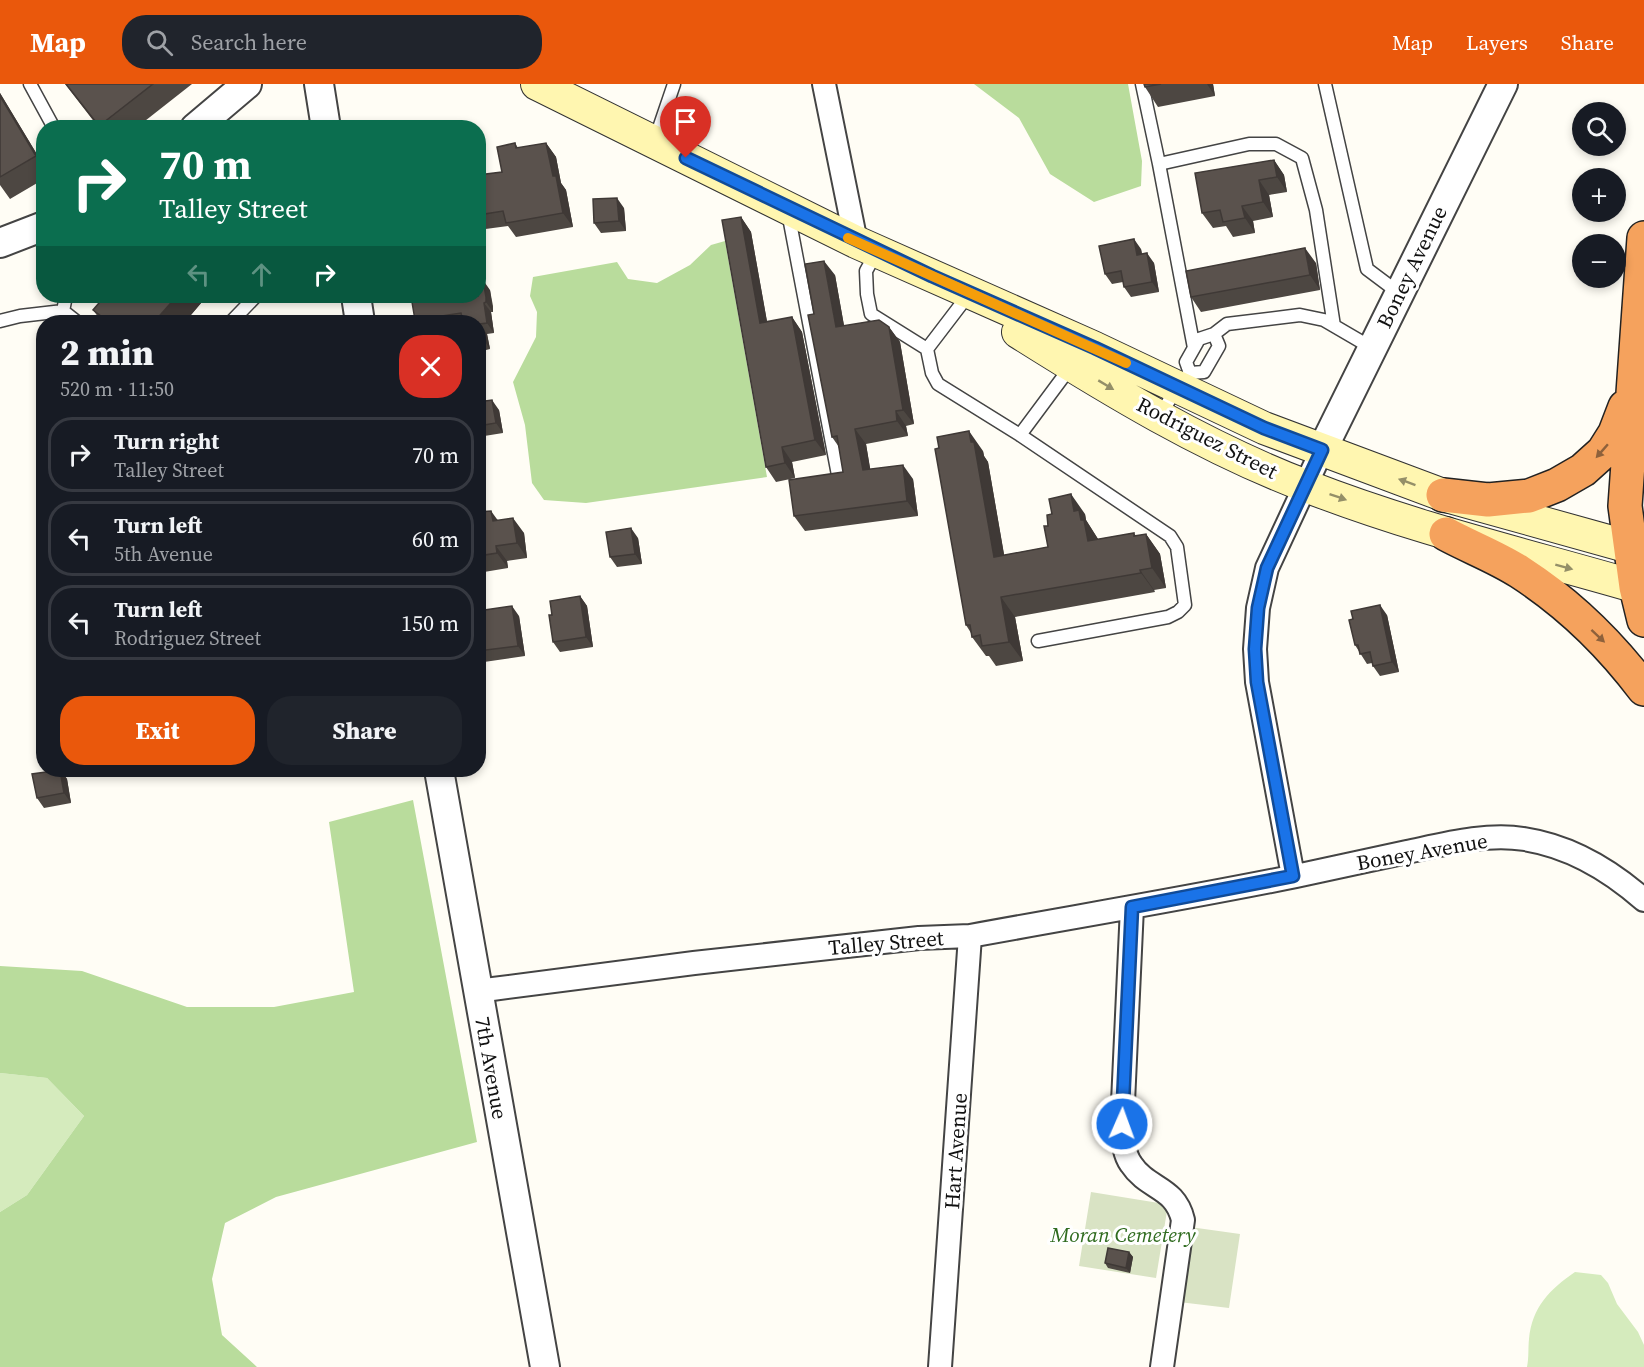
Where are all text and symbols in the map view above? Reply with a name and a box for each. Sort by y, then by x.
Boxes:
search box [122,15,542,69]
text: Map [30,23,86,61]
icon: search [143,26,176,59]
text: Search here [191,27,307,57]
text: Map [1392,28,1433,57]
text: Layers [1466,28,1528,57]
text: Share [1561,28,1614,57]
pin [660,96,711,158]
map controls [1572,102,1626,288]
button: search [1572,102,1626,156]
icon: arrive [669,105,702,138]
text: 70 m [159,135,252,193]
icon: right [60,144,138,222]
button: + [1572,168,1626,222]
text: Talley Street [159,190,307,227]
street label: Boney Avenue [1369,201,1454,333]
button: − [1572,234,1626,288]
icon: left [182,258,215,291]
icon: ahead [245,258,278,291]
icon: right [308,258,341,291]
text: 2 min [60,328,154,377]
button: close [399,335,462,398]
text: 520 m · 11:50 [60,375,174,403]
one-way arrow [1098,380,1114,391]
street label: Rodriguez Street [1132,390,1283,486]
text: Turn right [114,426,219,456]
icon: right [63,438,96,471]
text: 70 m [412,440,459,470]
one-way arrow [1596,443,1609,458]
text: Talley Street [114,456,224,484]
one-way arrow [1398,476,1416,486]
one-way arrow [1329,493,1347,503]
text: Turn left [114,510,202,540]
icon: left [63,522,96,555]
text: 60 m [412,524,459,554]
text: 5th Avenue [114,540,213,568]
one-way arrow [1555,563,1573,572]
text: Turn left [114,594,202,624]
icon: left [63,606,96,639]
text: 150 m [401,608,459,638]
text: Rodriguez Street [114,624,261,652]
one-way arrow [1591,629,1605,643]
button: Exit [60,696,255,765]
button: Share [267,696,462,765]
street label: Boney Avenue [1354,826,1490,877]
street label: Talley Street [827,923,945,962]
street label: 7th Avenue [468,1014,515,1122]
street label: Hart Avenue [937,1092,974,1210]
position arrow [1090,1092,1154,1156]
park label: Moran Cemetery [1050,1220,1196,1249]

